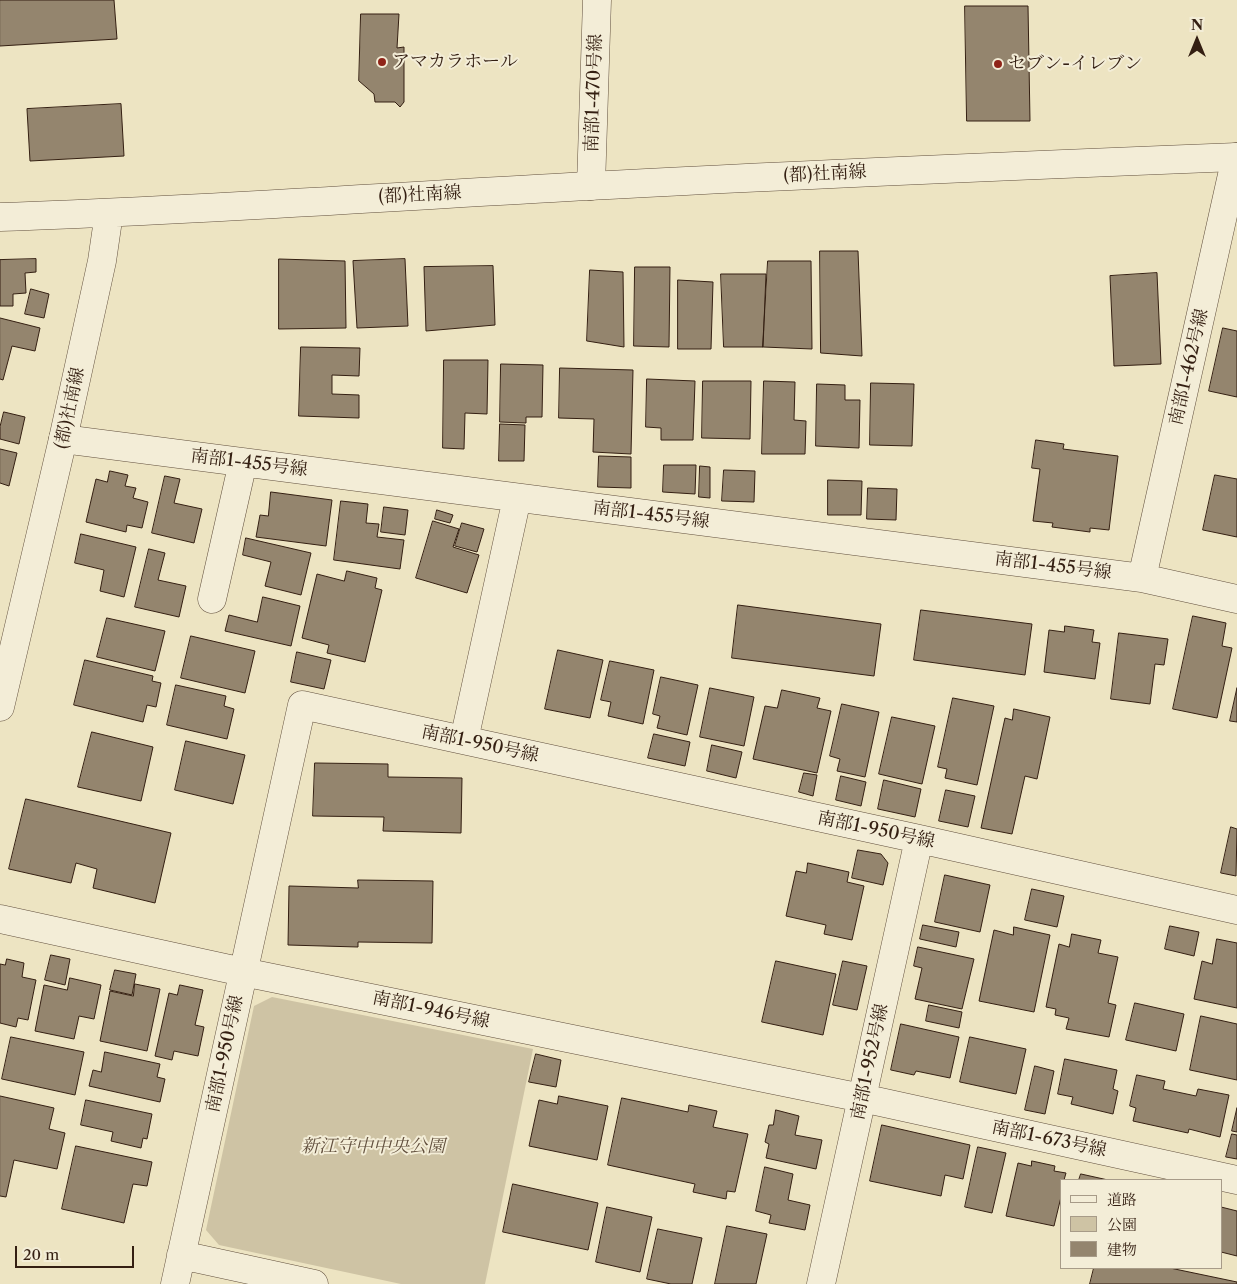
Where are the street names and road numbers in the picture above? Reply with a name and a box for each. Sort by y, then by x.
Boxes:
street label: 南部1-470号線 [581,33,607,153]
street label: (都)社南線 [783,161,867,187]
street label: (都)社南線 [378,182,462,208]
street label: 南部1-462号線 [1165,307,1213,427]
street label: (都)社南線 [51,365,89,451]
street label: 南部1-455号線 [189,445,309,481]
street label: 南部1-455号線 [591,497,711,533]
street label: 南部1-455号線 [993,548,1113,584]
street label: 南部1-950号線 [419,721,541,767]
street label: 南部1-950号線 [815,807,937,853]
street label: 南部1-946号線 [370,987,492,1033]
street label: 南部1-950号線 [202,993,248,1115]
street label: 南部1-952号線 [847,1002,893,1122]
street label: 南部1-673号線 [990,1116,1108,1162]

